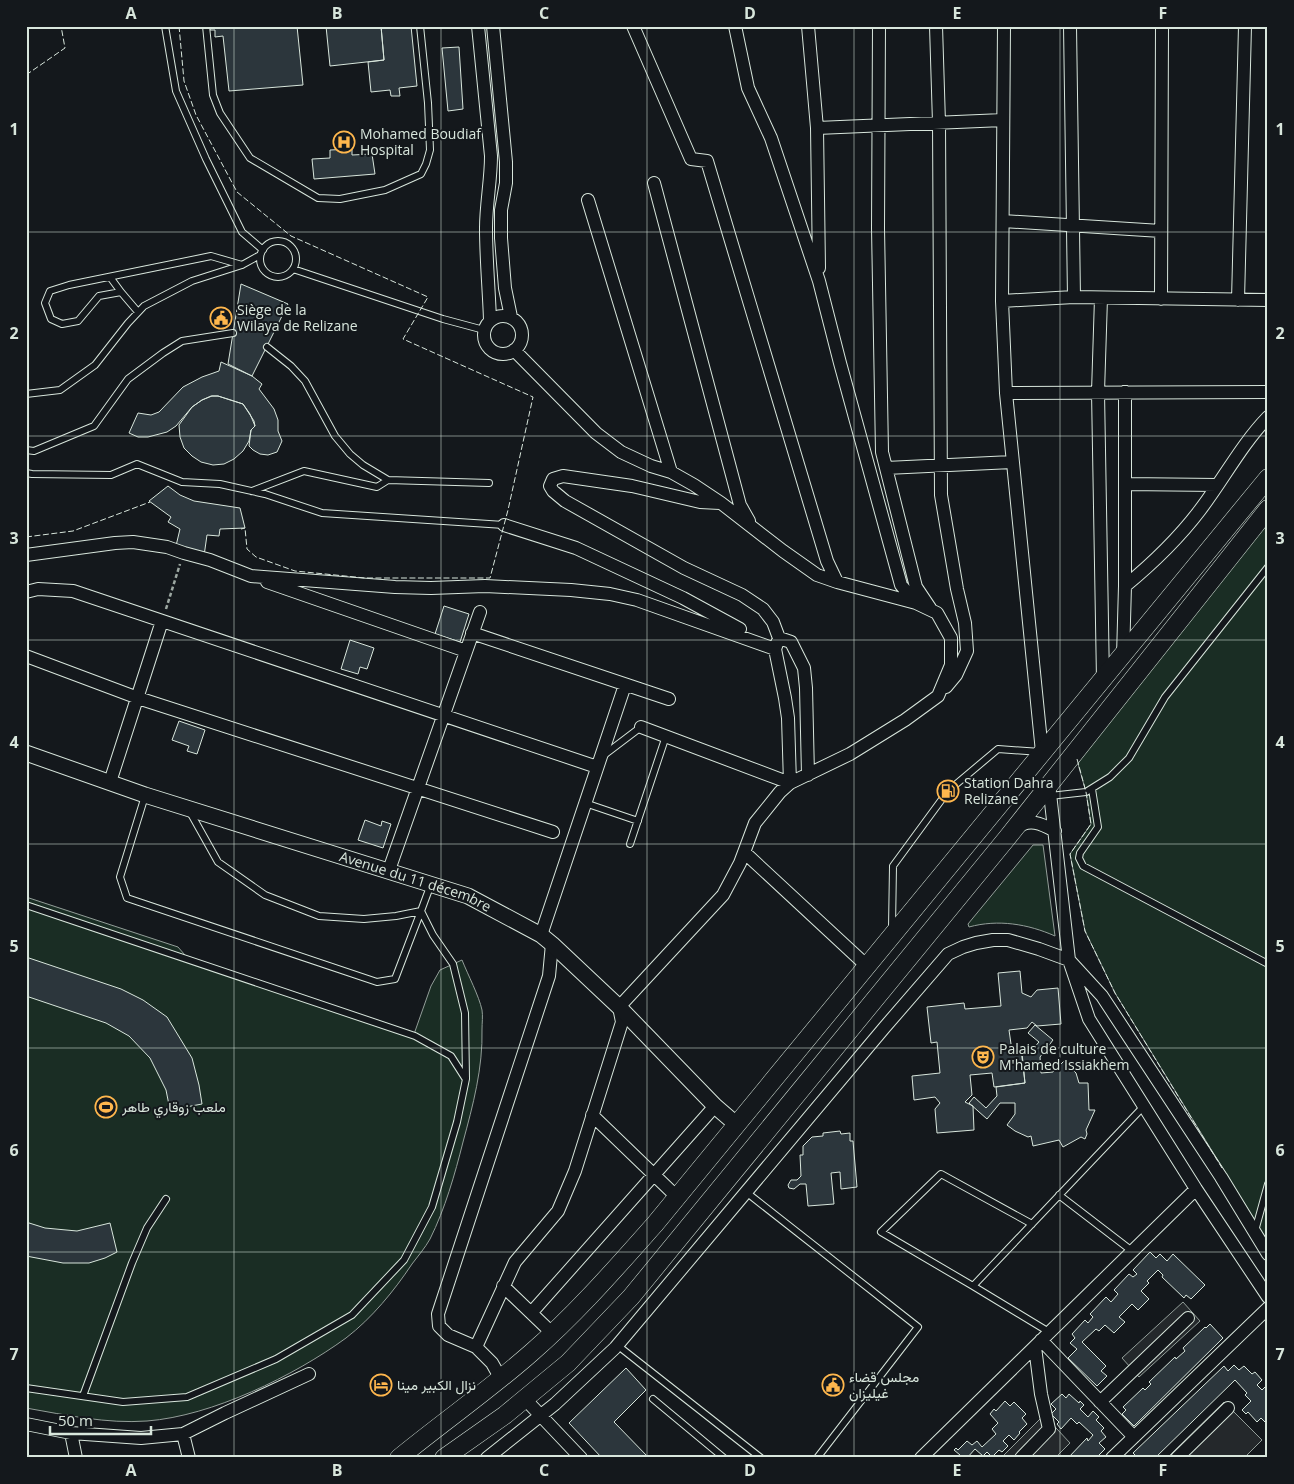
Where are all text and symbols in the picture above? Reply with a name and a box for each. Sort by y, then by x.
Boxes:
text: A [125,2,137,24]
text: B [332,2,342,24]
text: C [539,2,549,24]
text: D [744,2,756,24]
text: E [953,2,962,24]
text: F [1159,2,1167,24]
text: 1 [9,118,19,140]
text: 1 [1275,118,1285,140]
place label: Mohamed Boudiaf Hospital [360,124,482,159]
hospital icon: Mohamed Boudiaf Hospital [332,130,356,154]
place label: Siège de la Wilaya de Relizane [237,300,358,335]
public building icon: Siège de la Wilaya de Relizane [209,306,233,330]
text: 2 [9,322,19,344]
text: 2 [1275,322,1285,344]
text: 3 [9,527,19,549]
text: 3 [1275,527,1285,549]
text: 4 [9,731,19,753]
text: 4 [1275,731,1285,753]
place label: Station Dahra Relizane [964,773,1054,808]
fuel station icon: Station Dahra Relizane [936,779,960,803]
street label: Avenue du 11 décembre [337,846,495,916]
text: 5 [9,935,19,957]
text: 5 [1275,935,1285,957]
place label: Palais de culture M'hamed Issiakhem [999,1039,1129,1074]
theatre icon: Palais de culture M'hamed Issiakhem [971,1045,995,1069]
sports icon: ملعب زوقاري طاهر [94,1095,118,1119]
place label: ملعب زوقاري طاهر [121,1097,226,1119]
text: 6 [9,1139,19,1161]
text: 6 [1275,1139,1285,1161]
text: 7 [9,1343,19,1365]
text: 7 [1275,1343,1285,1365]
place label: مجلس قضاء غيليزان [849,1367,919,1402]
hotel icon: نزال الكبير مينا [369,1373,393,1397]
public building icon: مجلس قضاء غيليزان [821,1373,845,1397]
place label: نزال الكبير مينا [397,1375,476,1395]
scale bar [50,1404,151,1436]
text: 50 m [58,1410,93,1430]
text: A [125,1459,137,1481]
text: B [332,1459,342,1481]
text: C [539,1459,549,1481]
text: D [744,1459,756,1481]
text: E [953,1459,962,1481]
text: F [1159,1459,1167,1481]

